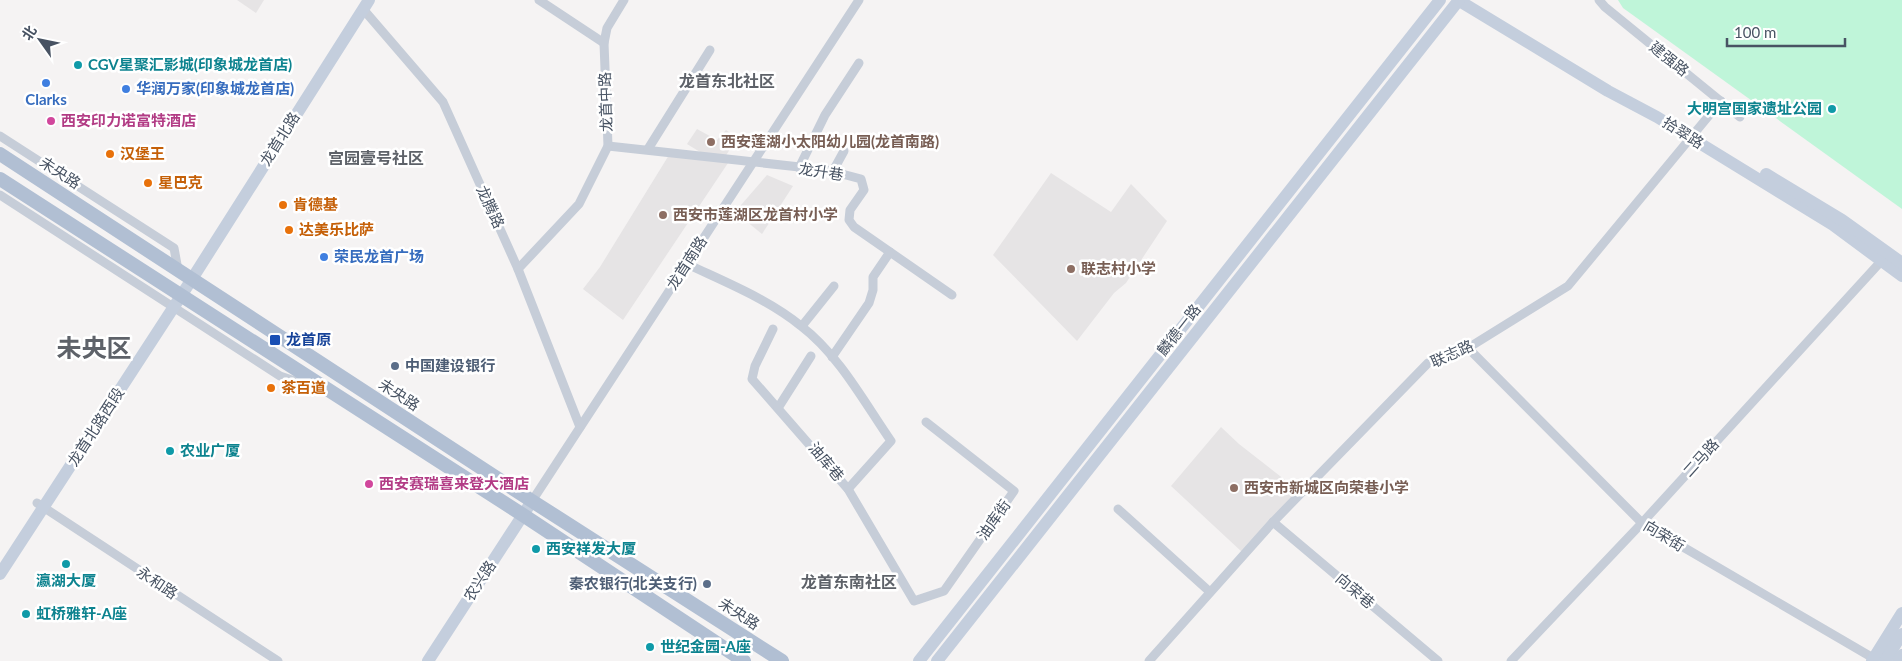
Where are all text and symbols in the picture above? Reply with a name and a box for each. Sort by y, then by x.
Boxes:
north arrow [15,15,65,65]
scale bar [1727,15,1844,47]
text: 北 [18,22,40,43]
text: 100 m [1734,23,1776,41]
street label: 建强路 [1646,37,1693,79]
place label: CGV星聚汇影城(印象城龙首店) [88,55,292,73]
marker: CGV星聚汇影城(印象城龙首店) [72,59,84,71]
district label: 龙首东北社区 [679,71,775,90]
street label: 龙首中路 [595,72,615,132]
marker: Clarks [40,77,52,89]
place label: 华润万家(印象城龙首店) [136,79,294,97]
marker: 华润万家(印象城龙首店) [120,83,132,95]
place label: Clarks [25,90,67,108]
place label: 大明宫国家遗址公园 [1687,99,1822,117]
marker: 大明宫国家遗址公园 [1826,103,1838,115]
street label: 龙首北路 [256,108,303,169]
place label: 西安印力诺富特酒店 [61,111,196,129]
street label: 拾翠路 [1660,113,1707,152]
marker: 西安印力诺富特酒店 [45,115,57,127]
place label: 西安莲湖小太阳幼儿园(龙首南路) [721,132,939,150]
marker: 西安莲湖小太阳幼儿园(龙首南路) [705,136,717,148]
place label: 汉堡王 [120,144,165,162]
marker: 汉堡王 [104,148,116,160]
district label: 宫园壹号社区 [328,148,424,167]
street label: 未央路 [37,152,84,192]
street label: 龙升巷 [798,159,845,183]
place label: 星巴克 [158,173,203,191]
marker: 星巴克 [142,177,154,189]
street label: 龙腾路 [473,182,509,231]
place label: 肯德基 [293,195,338,213]
marker: 肯德基 [277,199,289,211]
place label: 西安市莲湖区龙首村小学 [673,205,838,223]
marker: 西安市莲湖区龙首村小学 [657,209,669,221]
place label: 达美乐比萨 [299,220,374,238]
marker: 达美乐比萨 [283,224,295,236]
street label: 龙首南路 [662,232,710,293]
place label: 荣民龙首广场 [334,247,424,265]
marker: 荣民龙首广场 [318,251,330,263]
place label: 联志村小学 [1081,259,1156,277]
marker: 联志村小学 [1065,263,1077,275]
street label: 麟德一路 [1153,300,1204,359]
place label: 龙首原 [286,330,331,348]
district label: 未央区 [56,332,132,362]
marker: 龙首原 [268,333,282,347]
street label: 联志路 [1427,336,1476,370]
place label: 中国建设银行 [405,356,495,374]
marker: 中国建设银行 [389,360,401,372]
street label: 未央路 [376,374,423,414]
place label: 茶百道 [281,378,326,396]
marker: 茶百道 [265,382,277,394]
street label: 龙首北路西段 [63,384,127,469]
street label: 二马路 [1679,435,1722,480]
street label: 油库巷 [805,438,848,484]
place label: 农业广厦 [180,441,240,459]
marker: 农业广厦 [164,445,176,457]
place label: 西安赛瑞喜来登大酒店 [379,474,529,492]
marker: 西安赛瑞喜来登大酒店 [363,478,375,490]
place label: 西安市新城区向荣巷小学 [1244,478,1409,496]
marker: 西安市新城区向荣巷小学 [1228,482,1240,494]
street label: 油库街 [973,496,1013,543]
street label: 向荣街 [1641,516,1688,554]
place label: 西安祥发大厦 [546,539,636,557]
marker: 西安祥发大厦 [530,543,542,555]
street label: 农兴路 [459,557,499,604]
marker: 瀛湖大厦 [60,558,72,570]
street label: 永和路 [134,562,181,602]
street label: 向荣巷 [1333,569,1379,612]
place label: 瀛湖大厦 [36,571,96,589]
district label: 龙首东南社区 [801,572,897,591]
place label: 秦农银行(北关支行) [569,574,697,592]
marker: 秦农银行(北关支行) [701,578,713,590]
street label: 未央路 [716,593,763,633]
place label: 虹桥雅轩-A座 [36,604,127,622]
marker: 虹桥雅轩-A座 [20,608,32,620]
place label: 世纪金园-A座 [660,637,751,655]
marker: 世纪金园-A座 [644,641,656,653]

